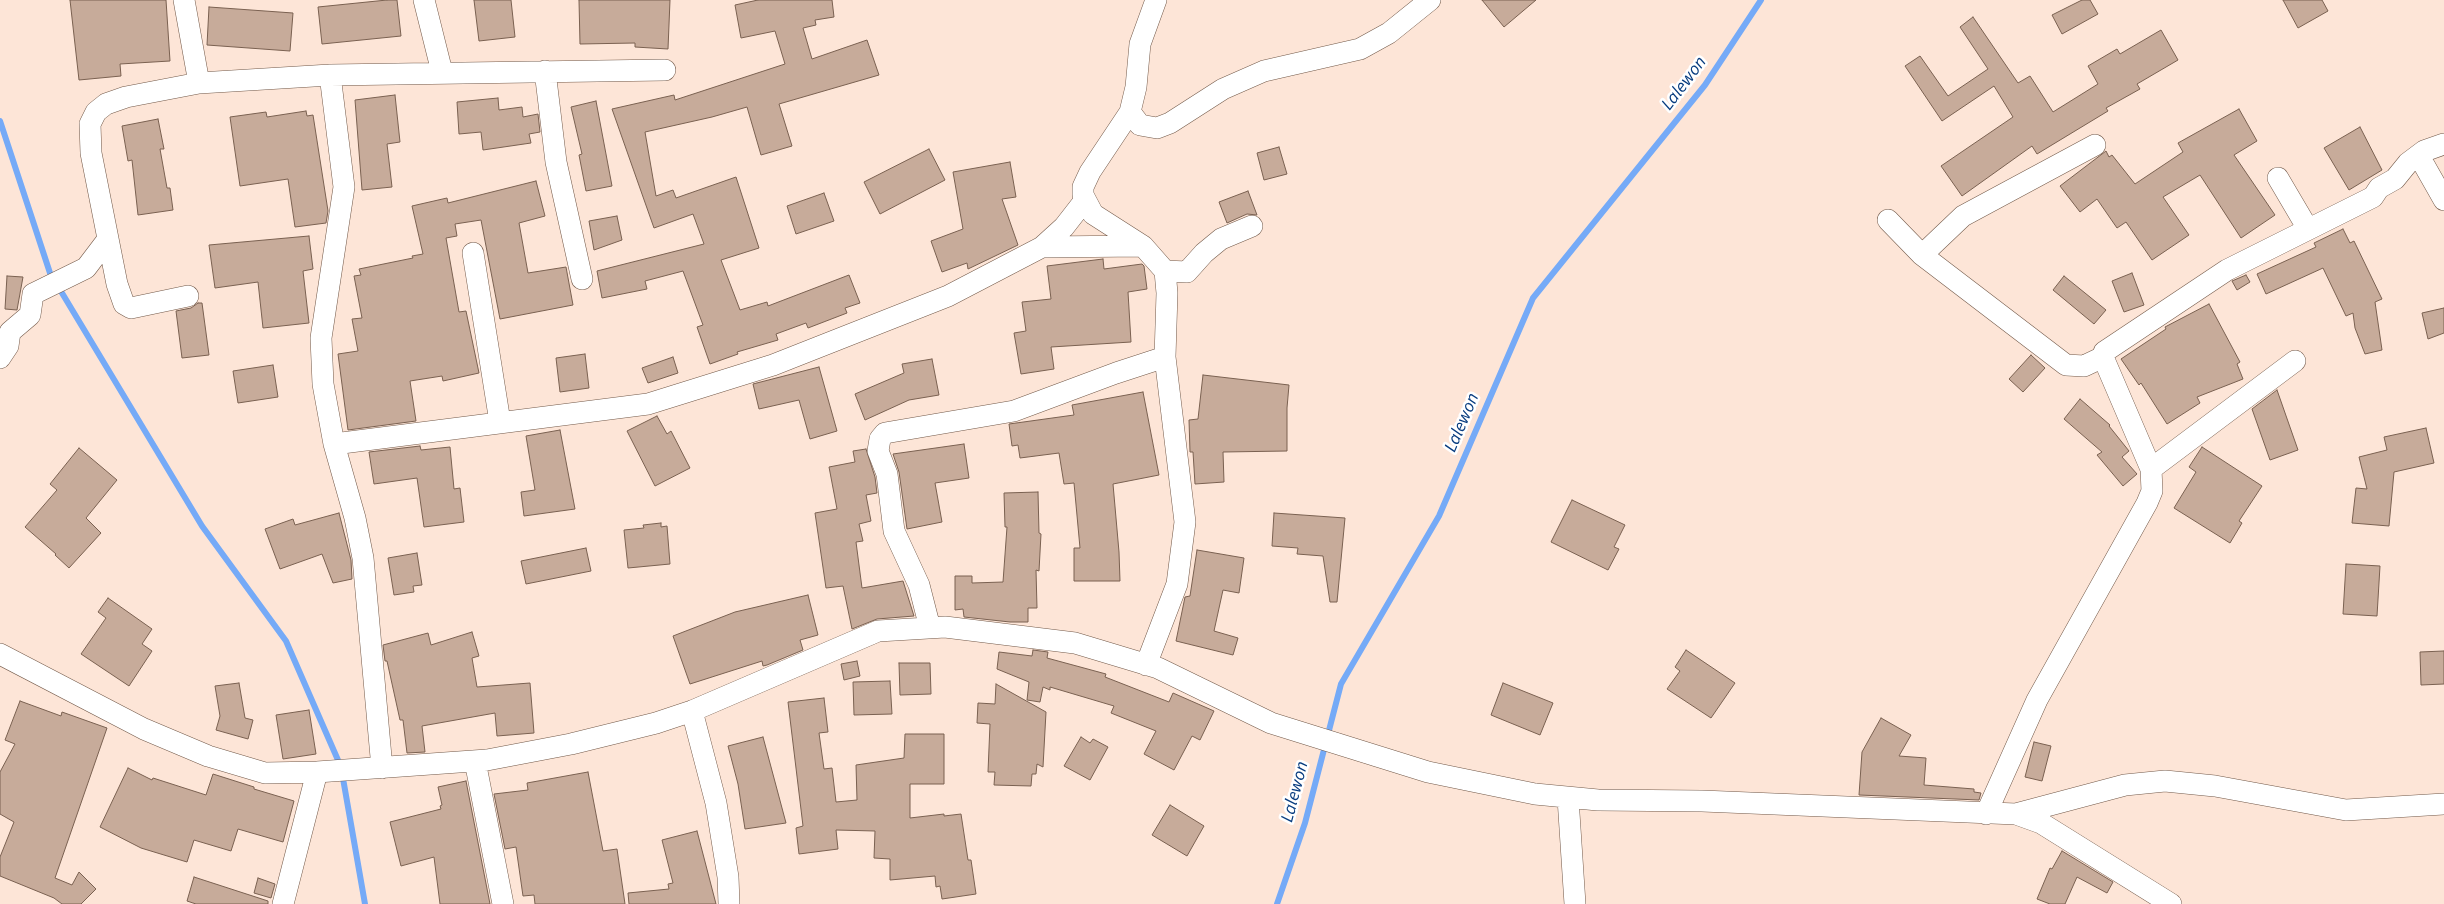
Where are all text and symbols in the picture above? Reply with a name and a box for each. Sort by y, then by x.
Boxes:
water label: Lalewon [1658,53,1712,115]
water label: Lalewon [1441,390,1485,456]
water label: Lalewon [1278,759,1314,825]

